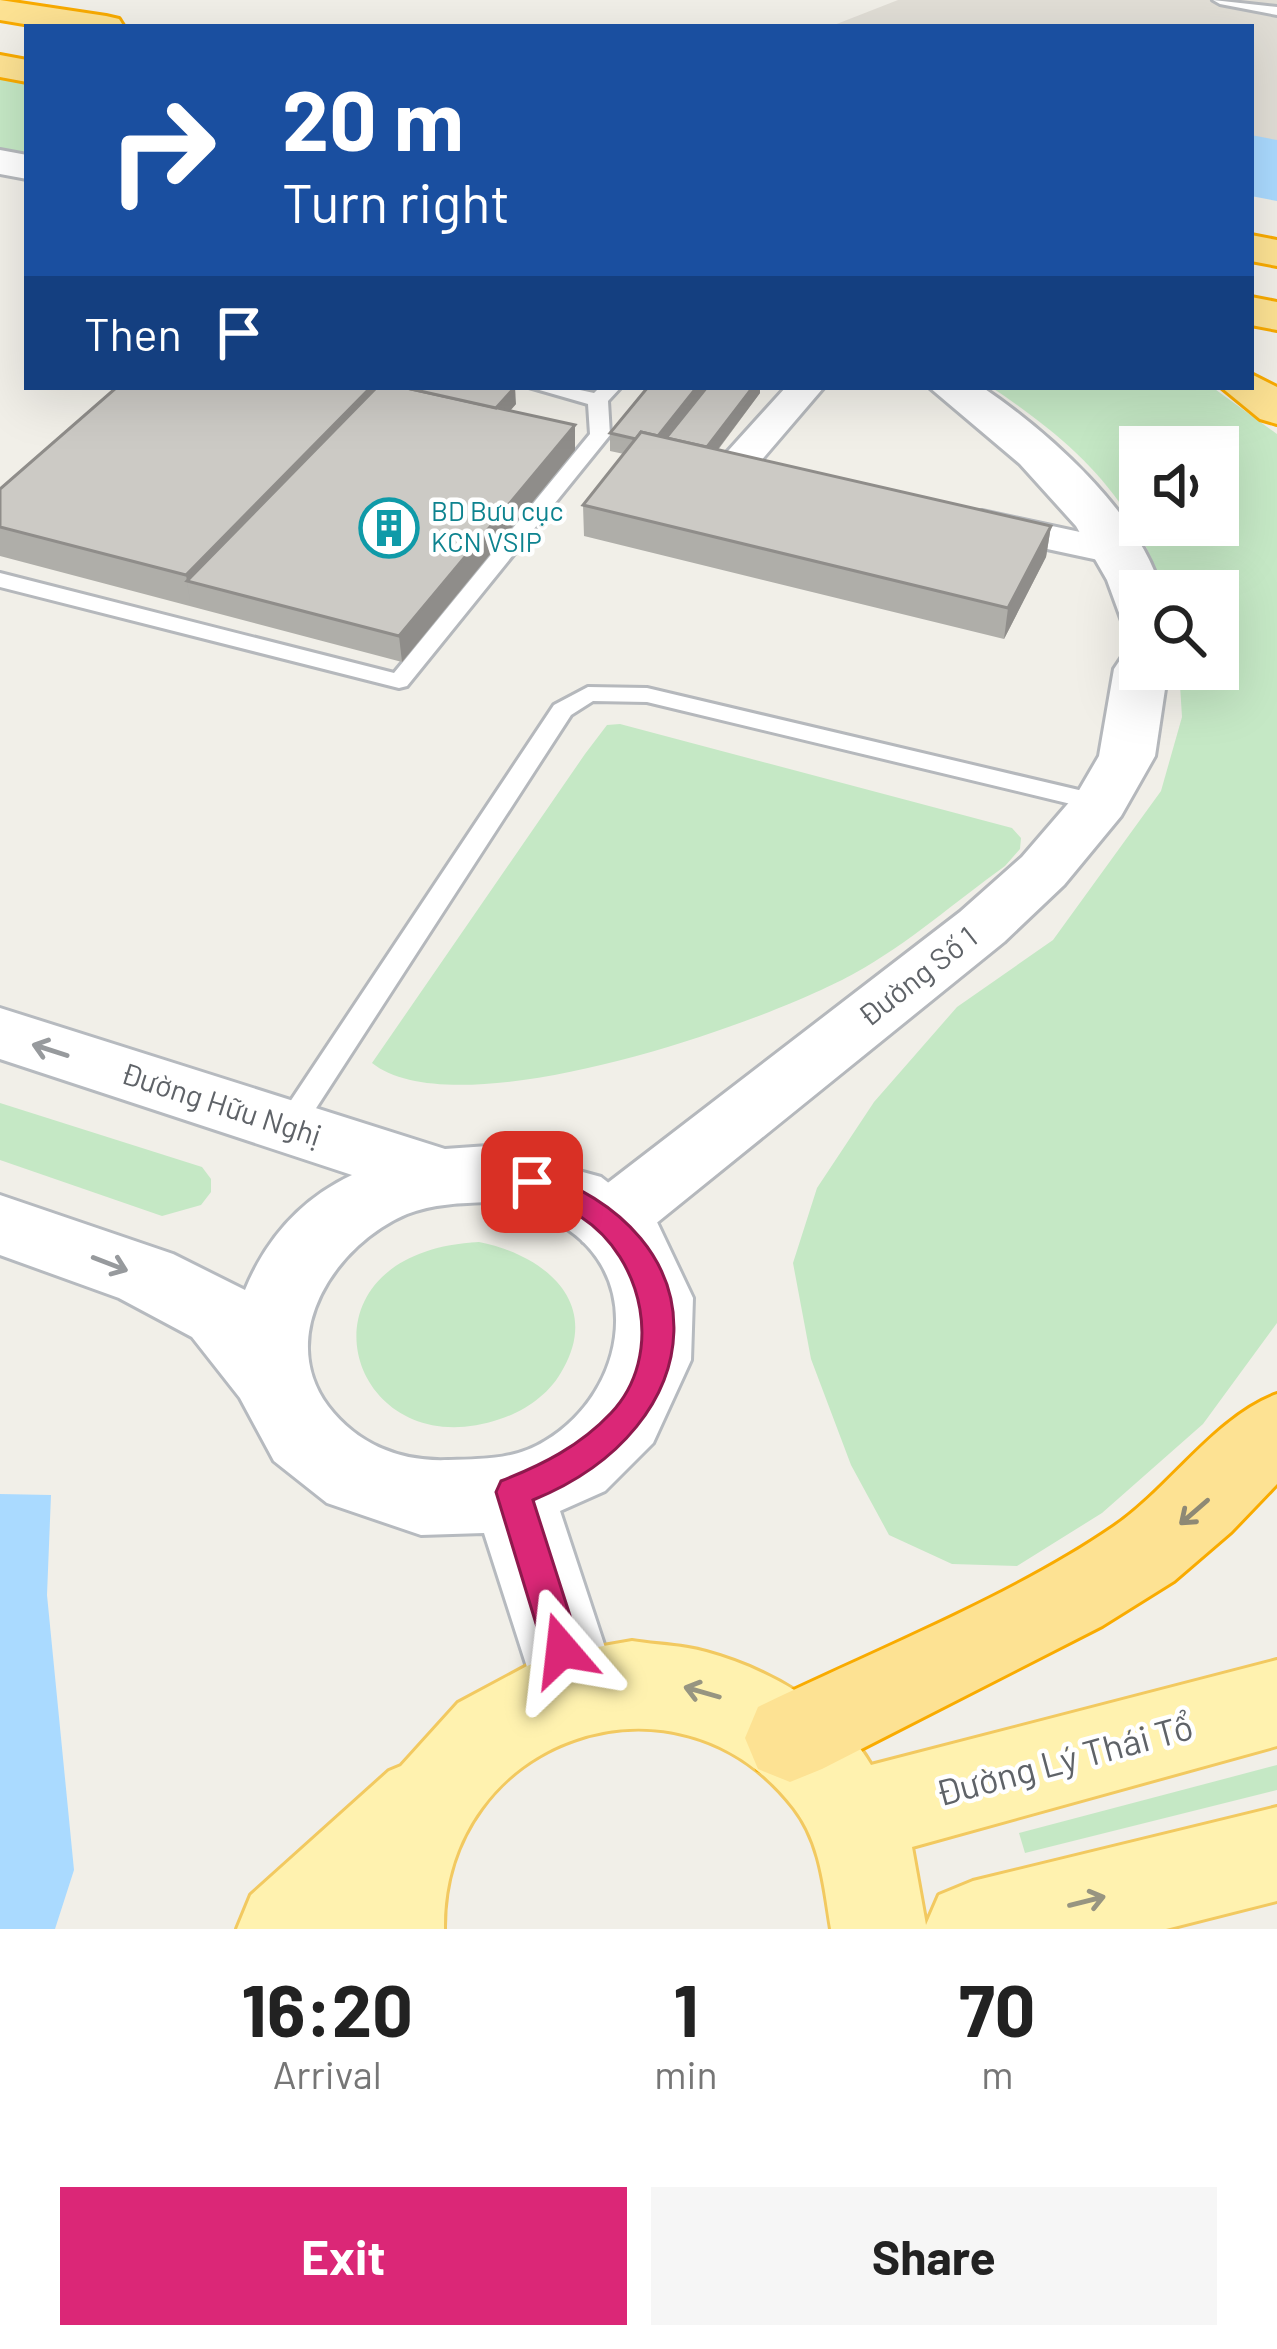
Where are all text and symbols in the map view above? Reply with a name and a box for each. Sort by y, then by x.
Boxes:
text: 20 m [282,67,464,168]
icon: right [84,72,240,228]
text: Turn right [282,169,510,234]
icon: arrive [206,300,272,366]
text: Then [84,306,182,360]
map controls [1119,426,1239,690]
button: sound [1119,426,1239,546]
place label: BD Bưu cục KCN VSIP [431,494,564,557]
building icon: BD Bưu cục KCN VSIP [358,497,420,559]
button: search [1119,570,1239,690]
street label: Đường Số 1 [850,918,983,1033]
one-way arrow [32,1037,70,1059]
street label: Đường Hữu Nghị [117,1054,326,1152]
pin [481,1131,583,1233]
icon: arrive [499,1149,565,1215]
one-way arrow [91,1255,128,1277]
one-way arrow [1179,1498,1210,1525]
position arrow [499,1587,625,1713]
one-way arrow [684,1680,722,1702]
street label: Đường Lý Thái Tổ [930,1704,1197,1814]
one-way arrow [1067,1889,1105,1911]
text: 16:20 [241,1965,413,2051]
text: 1 [673,1965,699,2051]
text: 70 [959,1965,1036,2051]
text: Arrival [273,2050,382,2097]
text: min [654,2050,718,2097]
text: m [981,2050,1013,2097]
button: Exit [60,2187,627,2325]
button: Share [651,2187,1217,2325]

